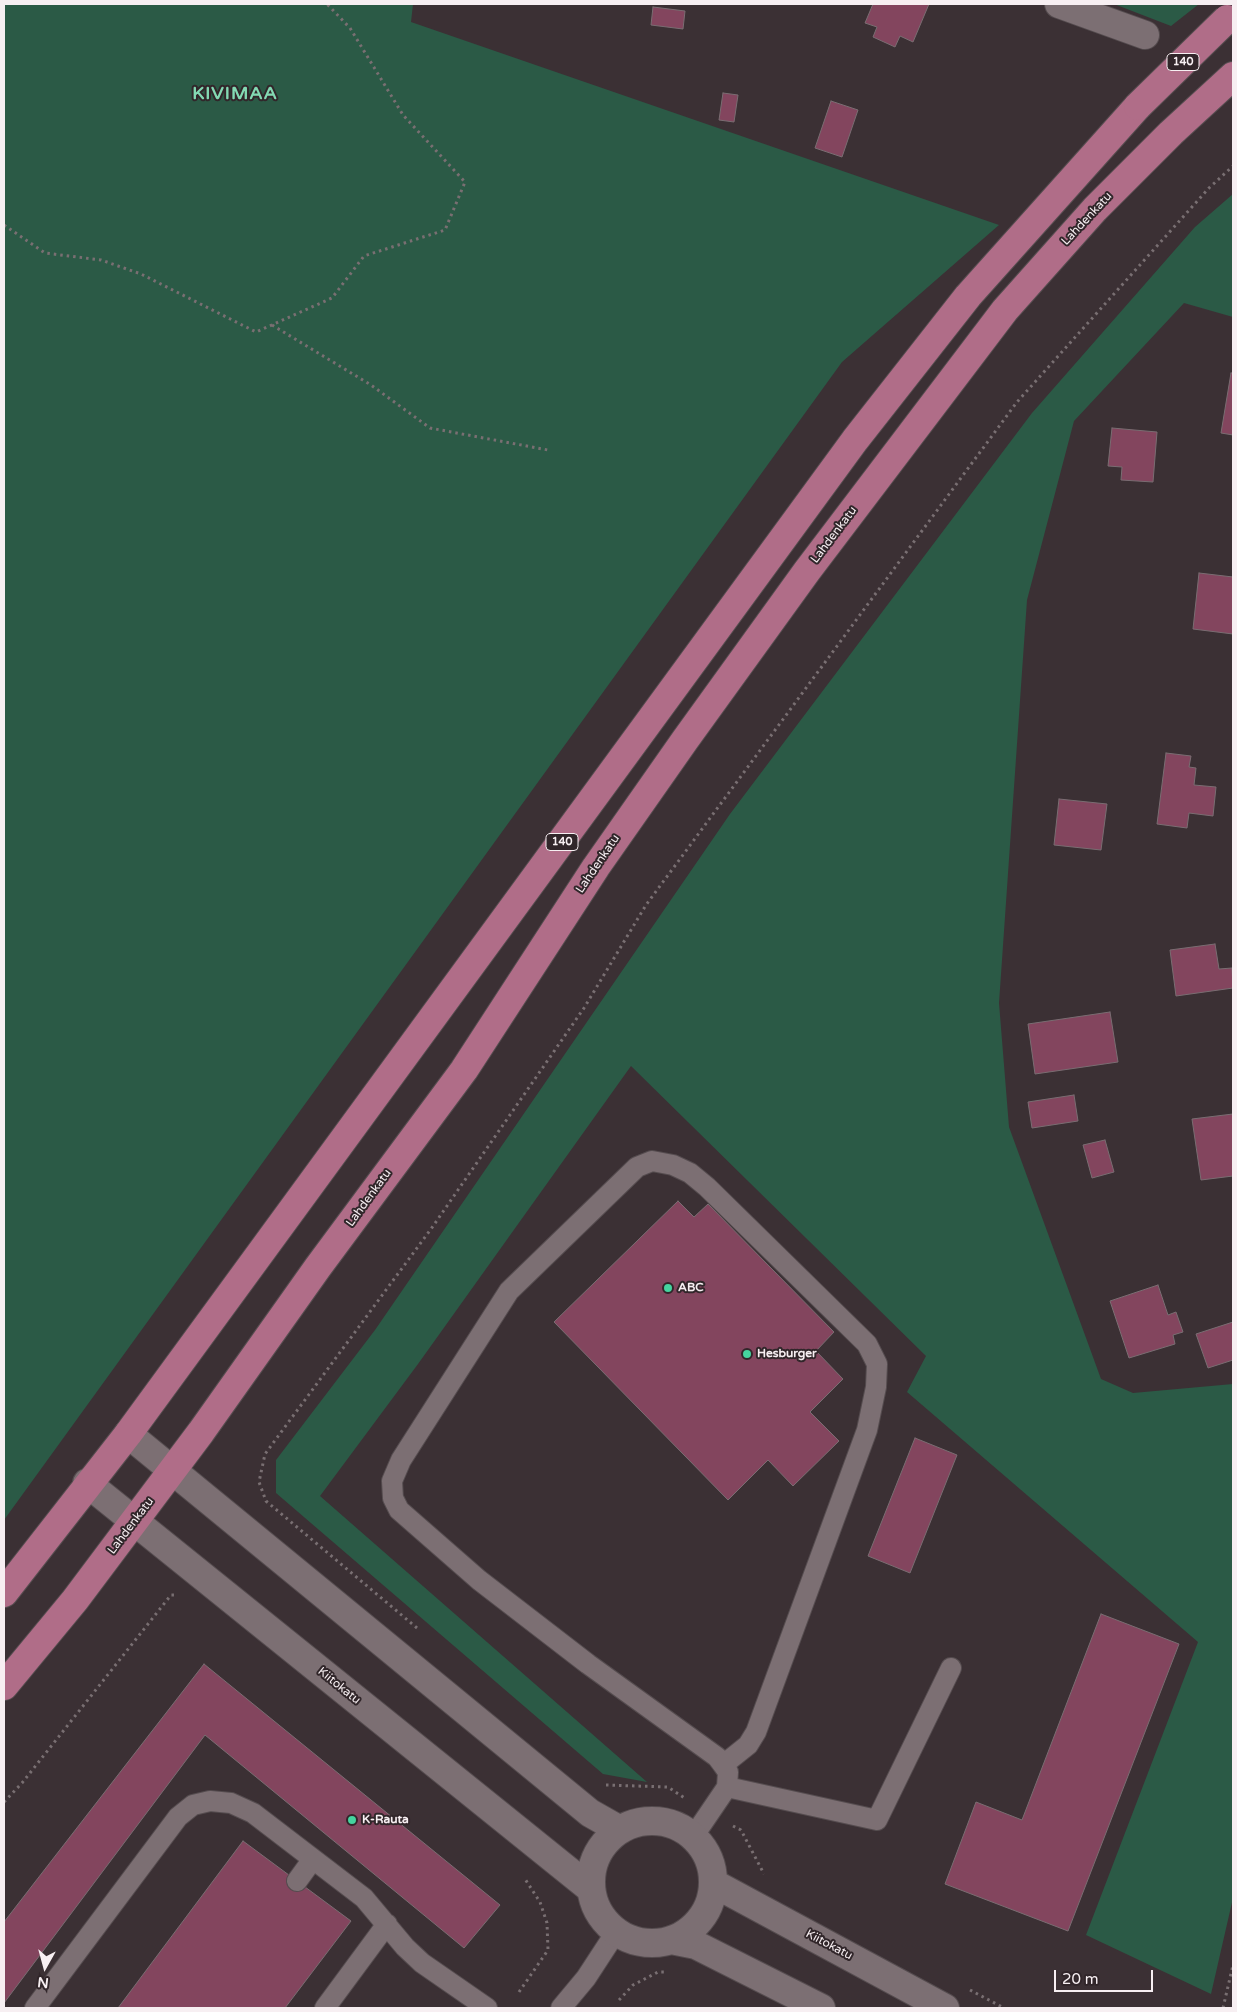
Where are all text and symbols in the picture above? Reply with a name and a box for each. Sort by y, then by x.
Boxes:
road number: 140 [1167,54,1199,70]
district label: KIVIMAA [191,83,279,105]
street label: Lahdenkatu [1059,189,1115,249]
street label: Lahdenkatu [808,504,860,566]
street label: Lahdenkatu [573,832,623,896]
road number: 140 [546,834,578,850]
street label: Lahdenkatu [343,1166,395,1230]
place label: ABC [678,1281,704,1295]
marker: ABC [662,1282,674,1294]
place label: Hesburger [757,1347,817,1361]
marker: Hesburger [741,1348,753,1360]
street label: Lahdenkatu [105,1495,157,1557]
street label: Kiitokatu [315,1664,363,1708]
place label: K-Rauta [362,1813,409,1827]
marker: K-Rauta [346,1814,358,1826]
street label: Kiitokatu [803,1927,855,1963]
north arrow [20,1942,70,1992]
scale bar [1057,1960,1156,1992]
text: 20 m [1062,1970,1099,1988]
text: N [36,1973,50,1992]

